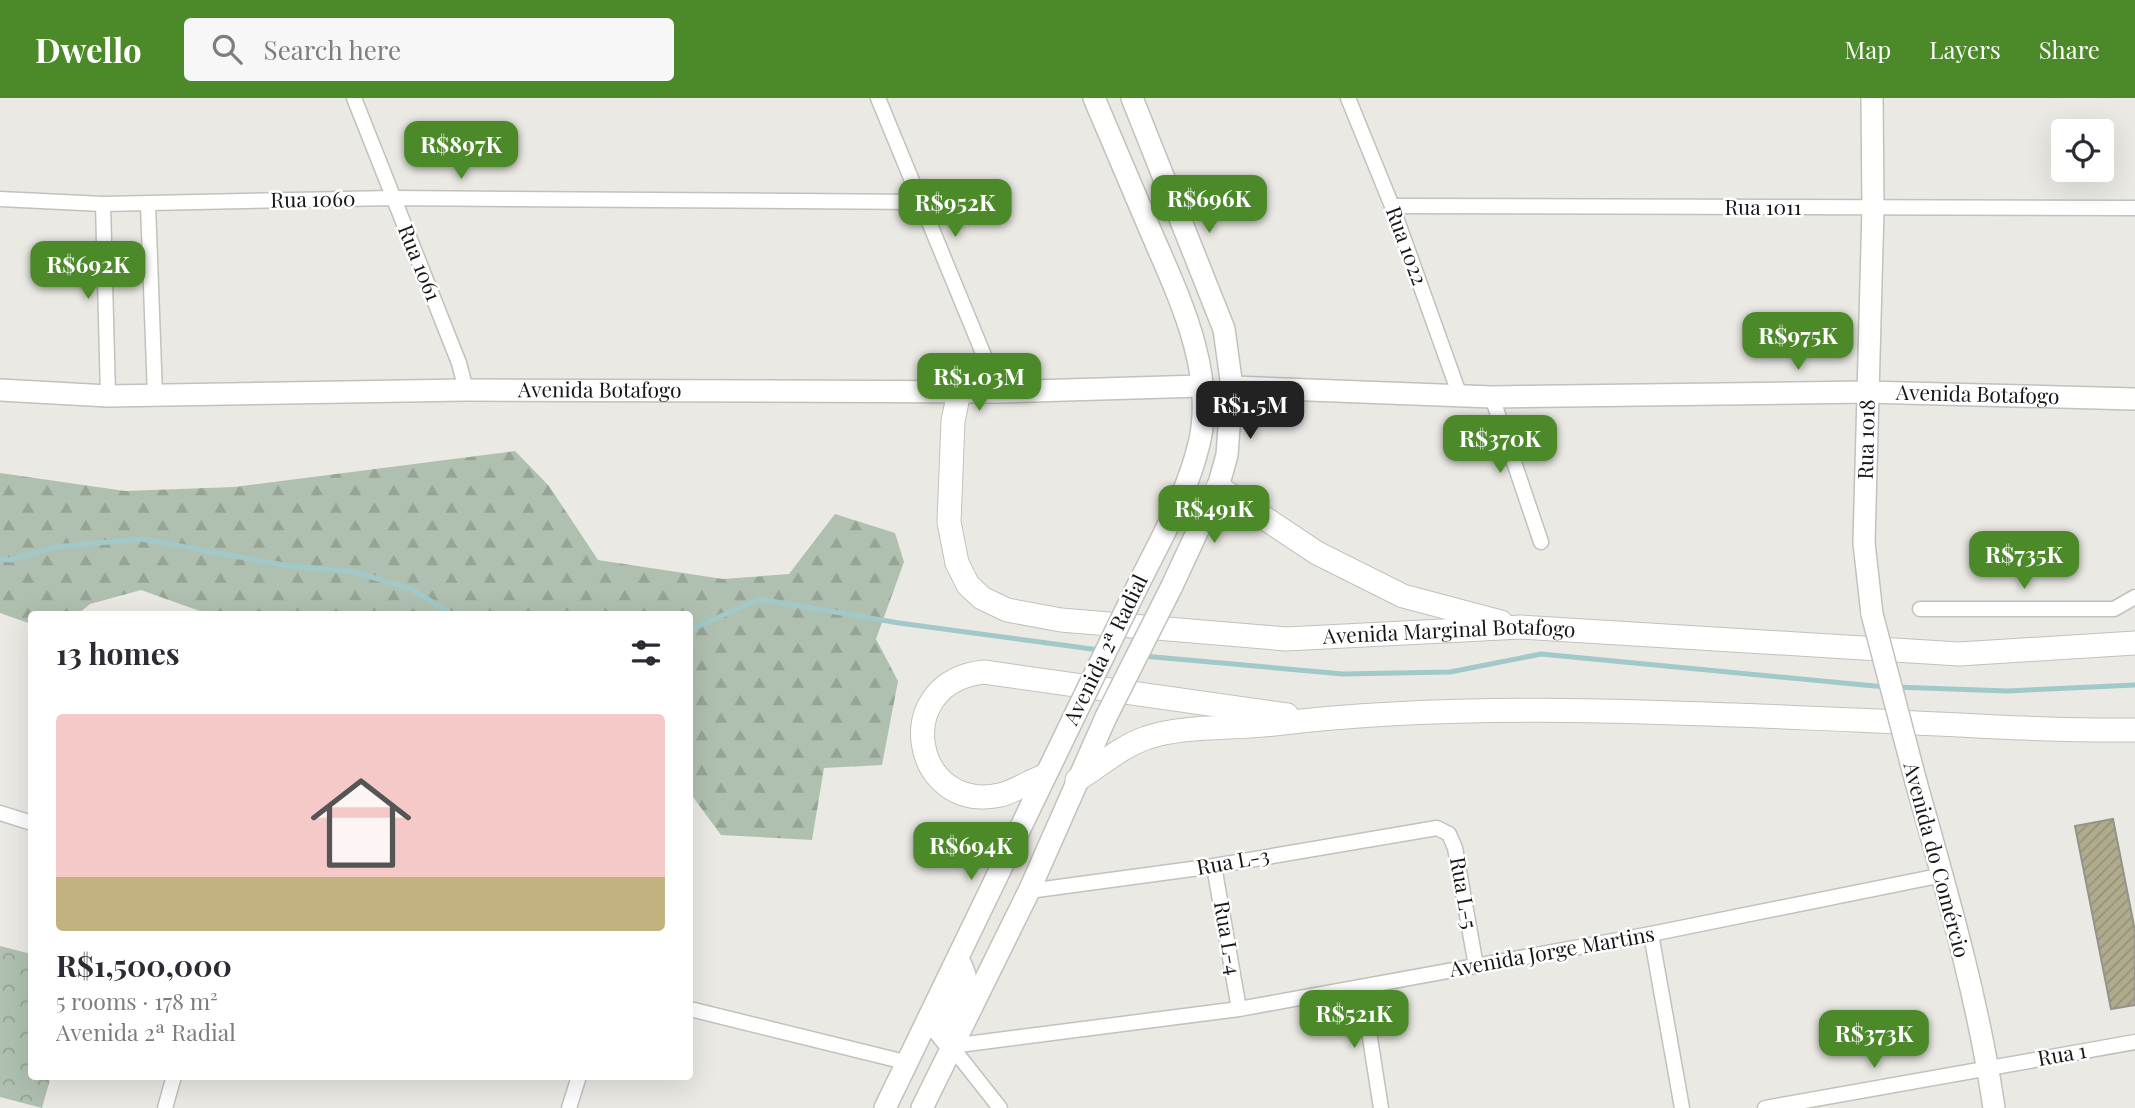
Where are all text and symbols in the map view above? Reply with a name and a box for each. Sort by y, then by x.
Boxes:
search box [184,18,674,81]
text: Dwello [35,27,142,71]
icon: search [208,30,246,68]
text: Search here [264,32,401,67]
text: Map [1845,33,1891,65]
text: Layers [1929,33,2001,65]
text: Share [2039,33,2100,65]
map controls [2051,119,2114,182]
button: locate [2051,119,2114,182]
pin: R$897K [404,122,518,181]
text: R$897K [420,128,502,159]
pin: R$696K [1152,176,1266,235]
pin: R$952K [898,180,1012,239]
text: R$696K [1167,182,1251,213]
street label: Rua 1060 [270,183,356,213]
text: R$952K [915,186,995,217]
street label: Rua 1011 [1724,192,1802,220]
street label: Rua 1022 [1381,202,1435,289]
street label: Rua 1061 [393,220,449,305]
pin: R$692K [31,242,145,301]
text: R$692K [46,248,130,279]
pin: R$975K [1741,313,1855,372]
text: R$975K [1758,319,1838,350]
pin: R$1.03M [914,354,1044,413]
text: R$1.03M [933,360,1025,391]
street label: Avenida Botafogo [517,374,682,403]
street label: Avenida Botafogo [1895,377,2060,409]
pin: R$1.5M [1193,382,1307,441]
text: R$1.5M [1212,388,1288,419]
street label: Rua 1018 [1850,399,1880,480]
pin: R$370K [1443,416,1557,475]
text: R$370K [1459,422,1541,453]
pin: R$491K [1157,486,1271,545]
text: R$491K [1174,492,1254,523]
pin: R$735K [1967,532,2081,591]
text: R$735K [1985,538,2063,569]
street label: Avenida 2ª Radial [1055,569,1153,730]
street label: Avenida Marginal Botafogo [1321,611,1576,649]
text: 13 homes [56,633,180,673]
icon: filters [627,634,665,672]
street label: Avenida do Comércio [1898,758,1977,960]
icon: home [298,760,424,886]
pin: R$694K [914,822,1028,882]
text: R$694K [929,829,1013,860]
street label: Rua L-3 [1194,840,1271,880]
street label: Rua L-5 [1445,854,1485,931]
street label: Rua L-4 [1209,899,1249,977]
street label: Avenida Jorge Martins [1446,918,1656,982]
text: R$1,500,000 [56,945,232,985]
text: 5 rooms · 178 m² [56,985,218,1016]
pin: R$521K [1297,990,1411,1050]
text: R$521K [1316,997,1392,1028]
pin: R$373K [1817,1010,1931,1070]
text: Avenida 2ª Radial [56,1016,236,1047]
text: R$373K [1835,1017,1913,1048]
street label: Rua 1 [2035,1035,2088,1071]

